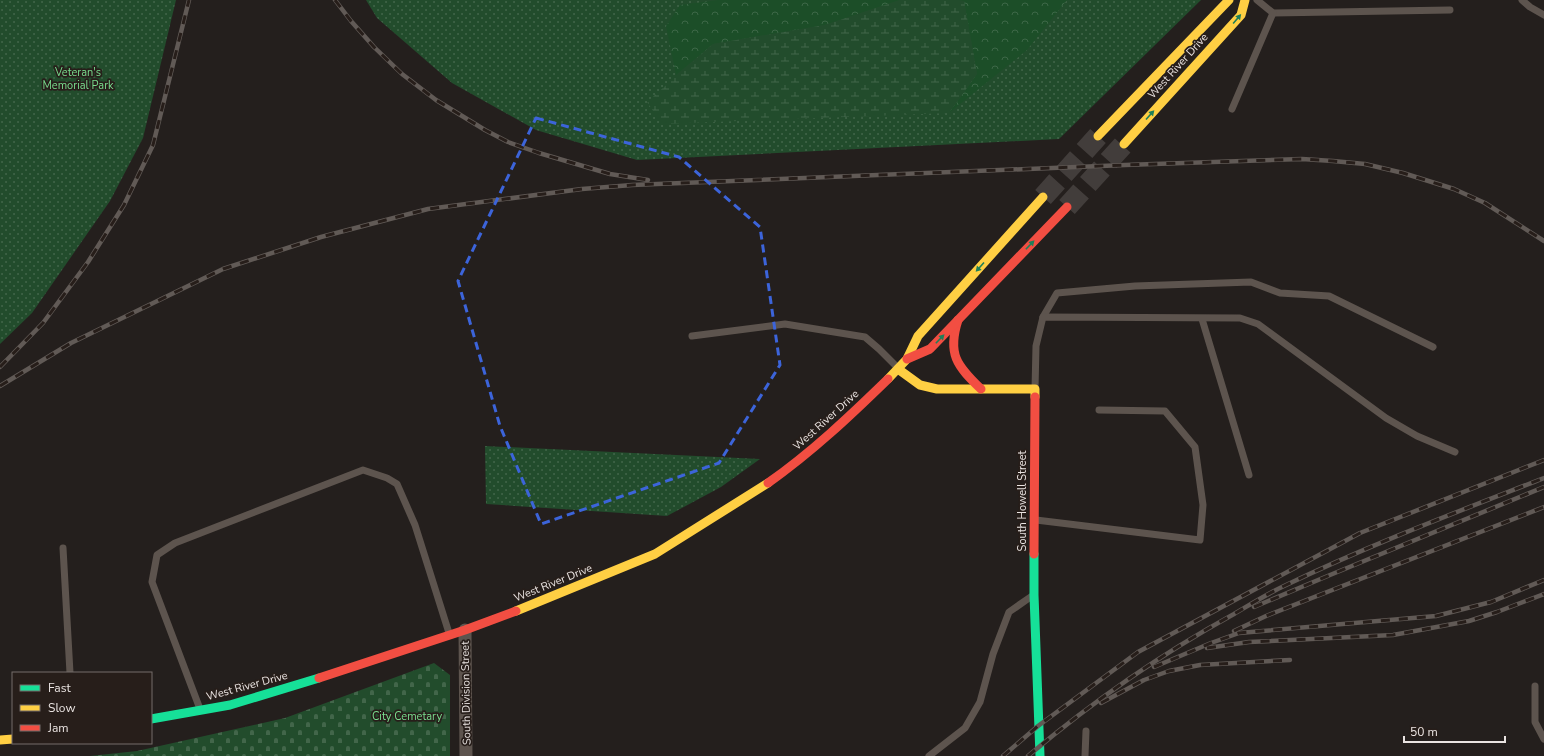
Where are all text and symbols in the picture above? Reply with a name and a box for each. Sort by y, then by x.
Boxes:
one-way arrow [1232,14,1241,24]
street label: West River Drive [1145,30,1212,102]
park label: Veteran's Memorial Park [42,65,114,93]
one-way arrow [1145,110,1154,120]
one-way arrow [1025,240,1035,250]
one-way arrow [975,262,984,272]
one-way arrow [935,334,944,344]
street label: West River Drive [790,386,862,453]
street label: South Howell Street [1015,450,1030,551]
street label: West River Drive [512,560,595,606]
street label: South Division Street [458,641,474,745]
street label: West River Drive [205,668,289,704]
legend [12,672,152,744]
text: Fast [48,680,71,696]
text: Slow [48,700,76,716]
park label: City Cemetary [372,709,442,724]
scale bar [1404,718,1505,744]
text: Jam [47,720,69,736]
text: 50 m [1410,724,1438,740]

